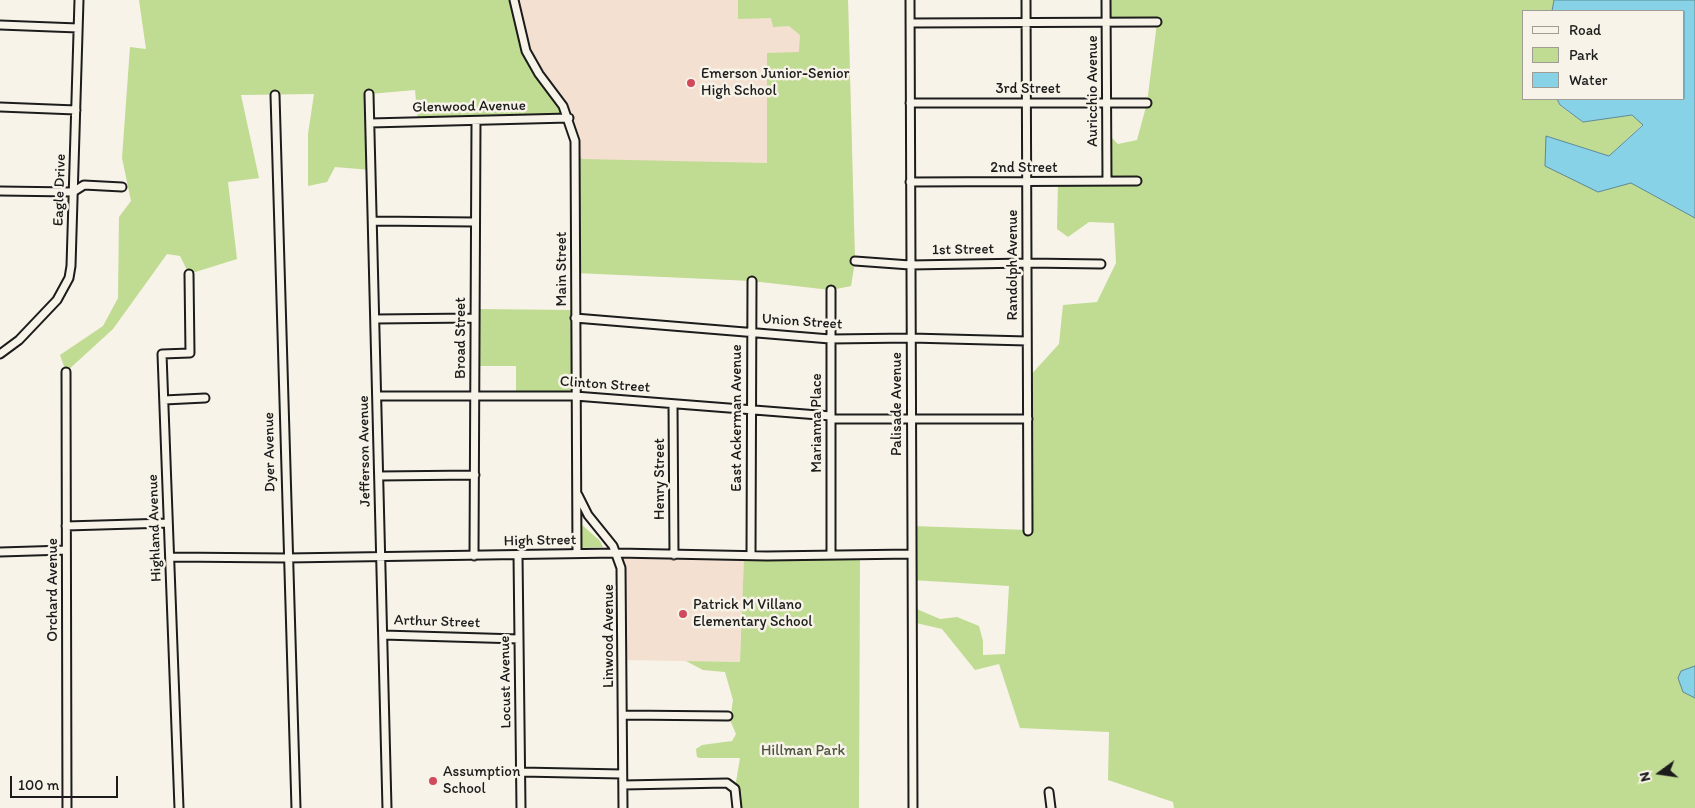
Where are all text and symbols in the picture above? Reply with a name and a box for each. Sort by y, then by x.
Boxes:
legend [1522,10,1685,100]
text: Road [1569,21,1601,39]
street label: Auricchio Avenue [1084,35,1102,147]
text: Park [1569,46,1599,64]
place label: Emerson Junior-Senior High School [701,65,850,100]
text: Water [1569,71,1607,89]
marker: Emerson Junior-Senior High School [685,77,697,89]
street label: 3rd Street [995,80,1061,98]
street label: Glenwood Avenue [412,97,526,117]
street label: Eagle Drive [50,154,70,226]
street label: 2nd Street [990,159,1058,177]
street label: Randolph Avenue [1004,209,1022,321]
street label: Main Street [553,232,571,306]
street label: 1st Street [932,240,994,260]
street label: Broad Street [452,297,470,379]
street label: Union Street [761,310,843,334]
street label: East Ackerman Avenue [728,344,746,492]
street label: Palisade Avenue [888,352,906,456]
street label: Clinton Street [559,373,651,397]
street label: Marianna Place [808,373,826,473]
street label: Jefferson Avenue [355,395,375,507]
street label: Dyer Avenue [260,412,280,492]
street label: Henry Street [651,438,669,520]
street label: Highland Avenue [144,474,166,582]
street label: High Street [504,531,576,551]
street label: Orchard Avenue [44,538,62,642]
street label: Linwood Avenue [600,584,618,688]
place label: Patrick M Villano Elementary School [693,596,813,631]
marker: Patrick M Villano Elementary School [677,608,689,620]
street label: Arthur Street [394,611,480,633]
street label: Locust Avenue [496,635,516,729]
park label: Hillman Park [761,742,845,760]
north arrow [1635,748,1685,798]
place label: Assumption School [443,763,520,798]
scale bar [12,766,120,798]
text: N [1636,770,1654,783]
marker: Assumption School [427,775,439,787]
text: 100 m [18,776,59,794]

